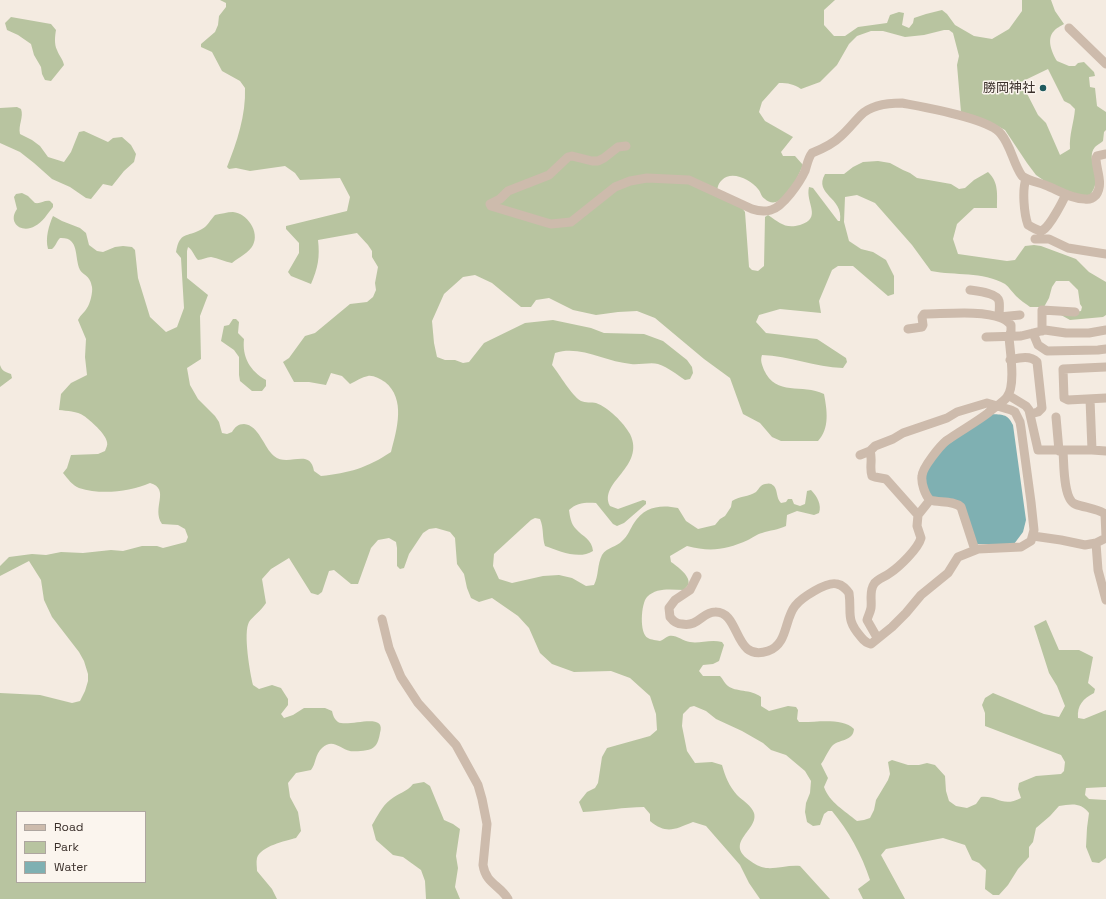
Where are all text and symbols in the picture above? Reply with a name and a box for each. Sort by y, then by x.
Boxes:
place label: 勝岡神社 [983,80,1035,96]
marker: 勝岡神社 [1038,83,1048,93]
legend [16,811,146,883]
text: Road [54,819,83,835]
text: Park [54,839,79,855]
text: Water [54,859,88,875]

